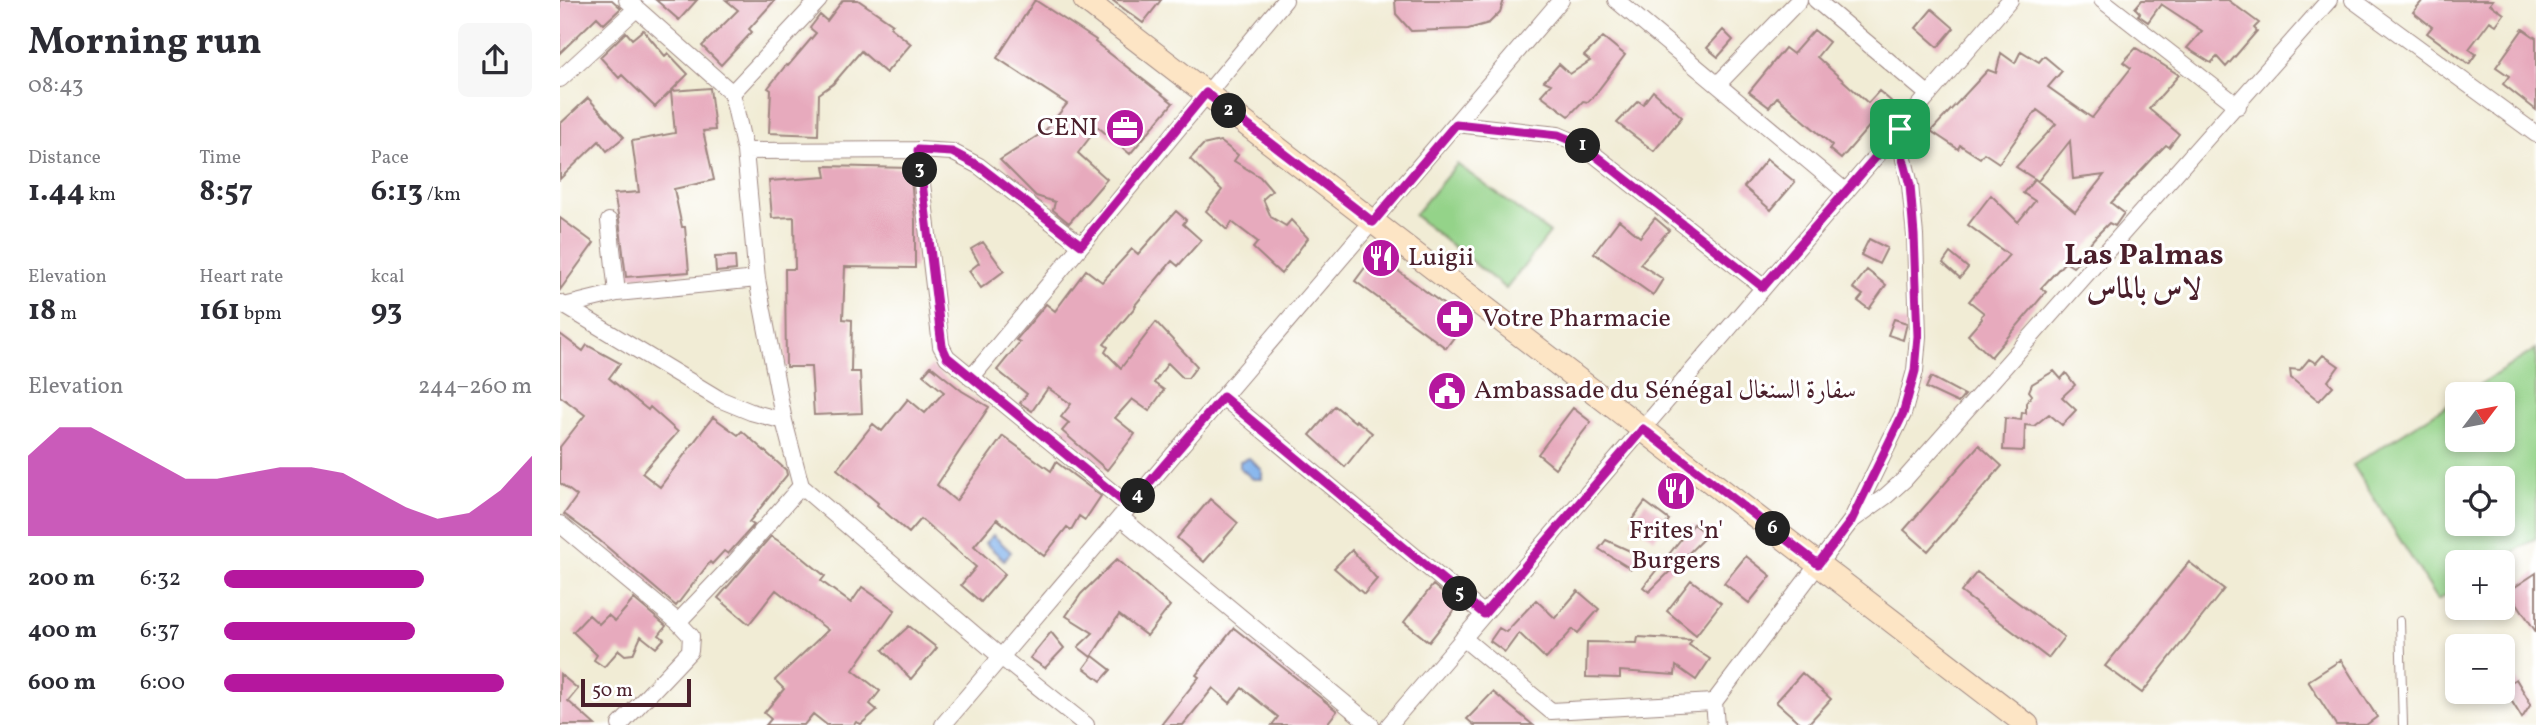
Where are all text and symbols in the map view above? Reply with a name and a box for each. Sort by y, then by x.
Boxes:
text: Morning run [28,17,262,70]
button: share [458,23,532,97]
text: 08:43 [28,70,84,102]
pin: 2 [1212,94,1246,128]
text: 2 [1224,97,1233,123]
pin [1870,99,1930,159]
office icon: CENI [1104,107,1146,149]
place label: CENI [1037,110,1098,146]
icon: arrive [1881,110,1919,148]
pin: 1 [1566,128,1600,164]
text: 1 [1579,132,1586,158]
text: Distance [28,145,101,171]
text: Time [199,145,241,171]
text: Pace [371,145,409,171]
pin: 3 [902,152,938,188]
text: 3 [915,156,924,182]
text: 1.44 [28,171,85,213]
text: 8:57 [199,171,253,213]
text: 6:13 [371,171,423,213]
text: km [85,182,116,208]
text: /km [423,182,461,208]
district label: Las Palmas لاس بالماس [2064,235,2224,311]
restaurant icon: Luigii [1360,237,1402,279]
place label: Luigii [1408,240,1474,276]
text: Elevation [28,264,107,290]
text: Heart rate [199,264,283,290]
text: kcal [371,264,404,290]
text: 18 [28,290,56,332]
text: 161 [199,290,240,332]
text: 93 [371,290,402,332]
pharmacy icon: Votre Pharmacie [1434,298,1476,340]
text: m [56,301,77,327]
text: bpm [240,301,282,327]
place label: Votre Pharmacie [1482,301,1671,337]
public building icon: Ambassade du Sénégal سفارة السنغال [1426,370,1468,412]
text: Elevation [28,371,124,403]
text: 244–260 m [418,371,532,403]
place label: Ambassade du Sénégal سفارة السنغال [1474,373,1856,409]
north arrow [2445,382,2515,452]
map controls [2445,382,2515,704]
button: locate [2445,466,2515,536]
restaurant icon: Frites 'n' Burgers [1655,470,1697,512]
pin: 4 [1120,478,1156,514]
text: 4 [1132,482,1143,508]
pin: 6 [1756,512,1790,546]
place label: Frites 'n' Burgers [1629,513,1723,579]
text: 6 [1767,515,1778,541]
button: + [2445,550,2515,620]
text: 200 m [28,563,95,595]
text: 6:32 [140,563,181,595]
pin: 5 [1443,576,1478,612]
text: 5 [1455,580,1464,606]
text: 400 m [28,615,97,647]
text: 6:37 [140,615,180,647]
button: − [2445,634,2515,704]
text: 600 m [28,667,96,699]
text: 6:00 [140,667,185,699]
scale bar [581,676,691,708]
text: 50 m [592,678,633,704]

